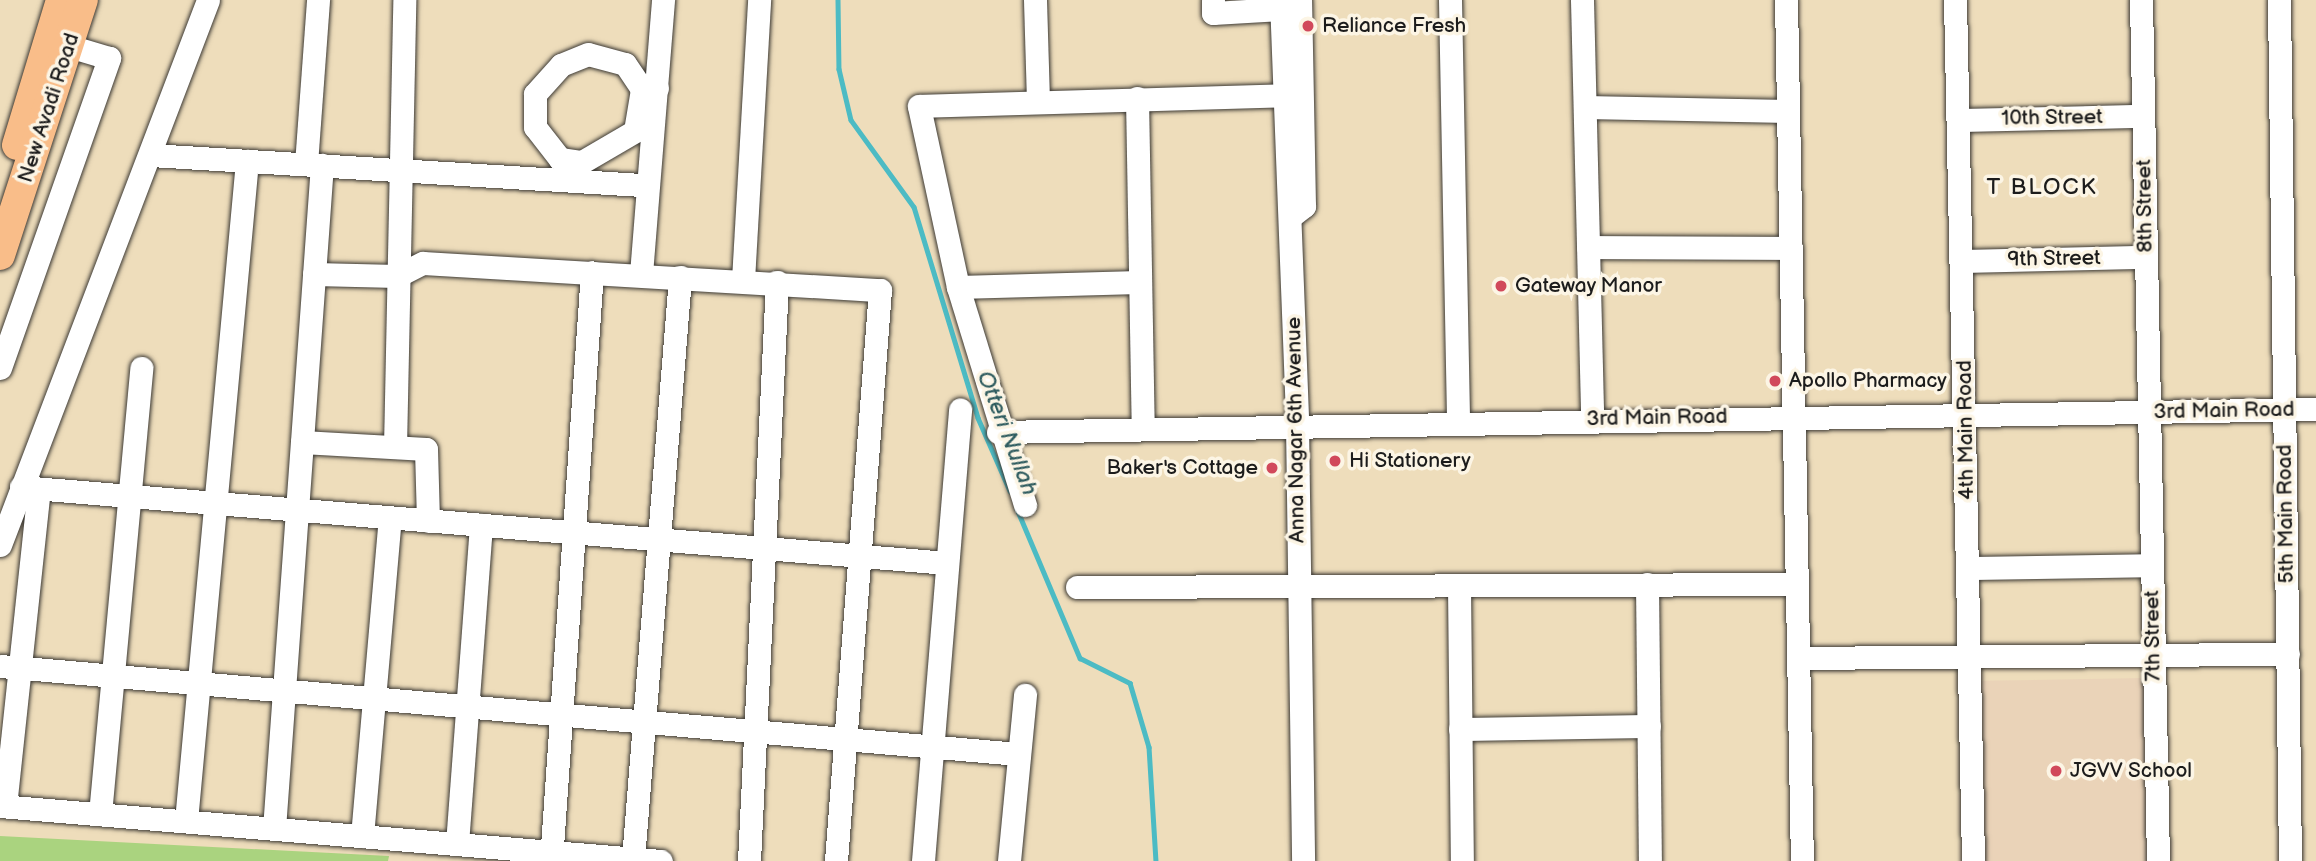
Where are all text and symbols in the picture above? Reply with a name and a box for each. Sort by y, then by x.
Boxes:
place label: Reliance Fresh [1322,13,1466,39]
marker: Reliance Fresh [1300,18,1316,34]
street label: New Avadi Road [13,30,85,186]
street label: 10th Street [2001,105,2103,131]
street label: 8th Street [2132,159,2158,253]
district label: T BLOCK [1987,173,2097,201]
street label: 9th Street [2007,246,2101,272]
place label: Gateway Manor [1515,273,1663,299]
marker: Gateway Manor [1493,278,1509,294]
street label: Anna Nagar 6th Avenue [1281,317,1311,543]
street label: 4th Main Road [1952,360,1980,500]
water label: Otteri Nullah [971,367,1043,499]
place label: Apollo Pharmacy [1789,368,1947,394]
marker: Apollo Pharmacy [1767,373,1783,389]
street label: 3rd Main Road [2153,397,2295,425]
street label: 3rd Main Road [1586,404,1728,432]
street label: 5th Main Road [2272,444,2300,584]
place label: Hi Stationery [1349,448,1471,474]
marker: Hi Stationery [1327,453,1343,469]
place label: Baker's Cottage [1106,455,1258,481]
marker: Baker's Cottage [1264,460,1280,476]
street label: 7th Street [2140,590,2166,682]
place label: JGVV School [2070,758,2192,784]
marker: JGVV School [2048,763,2064,779]

